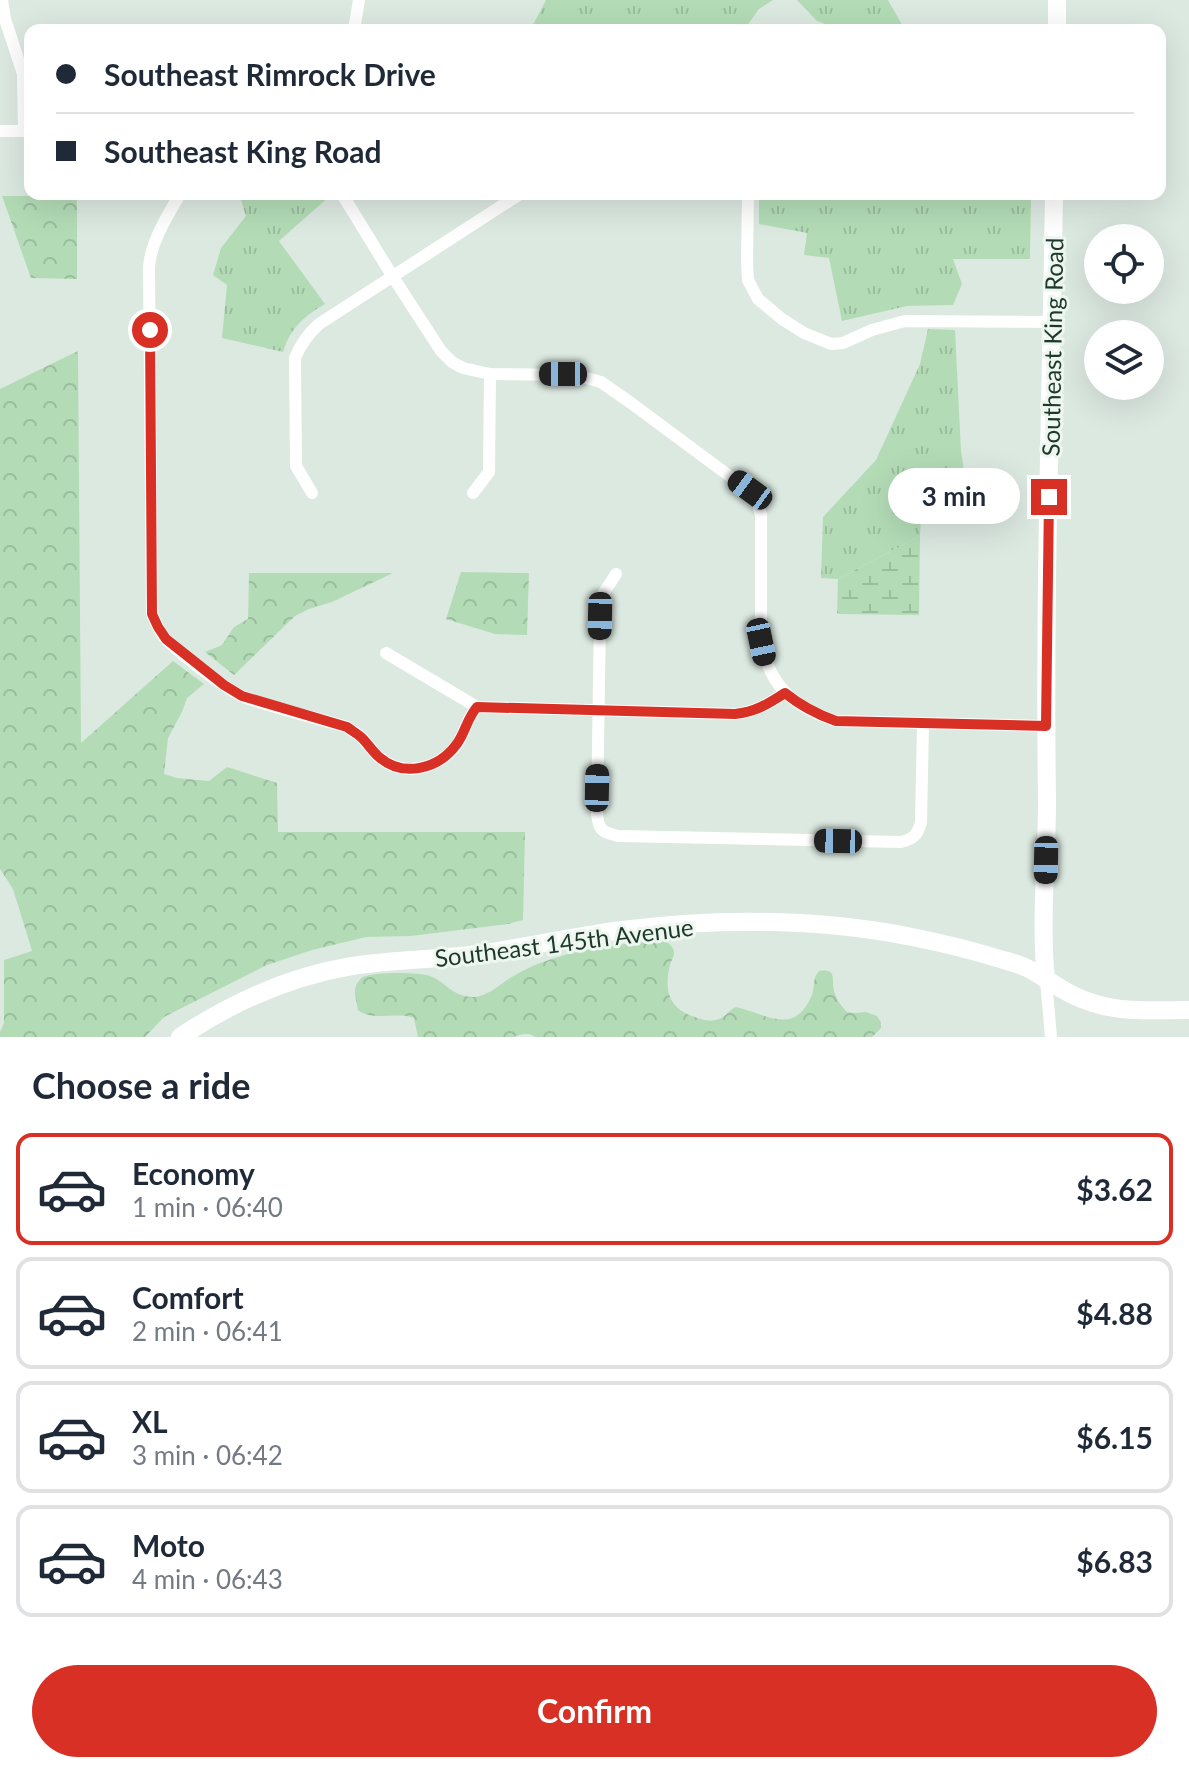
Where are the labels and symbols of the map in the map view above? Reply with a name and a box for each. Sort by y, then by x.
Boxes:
street label: Southeast King Road [1036,237,1068,457]
route start [132,312,168,348]
car [539,362,587,386]
car [724,466,776,514]
callout: 3 min [889,469,1021,525]
route end [1031,479,1067,515]
car [588,592,612,640]
car [744,616,778,668]
car [585,764,609,812]
car [814,829,862,853]
car [1034,836,1058,884]
street label: Southeast 145th Avenue [433,912,695,972]

